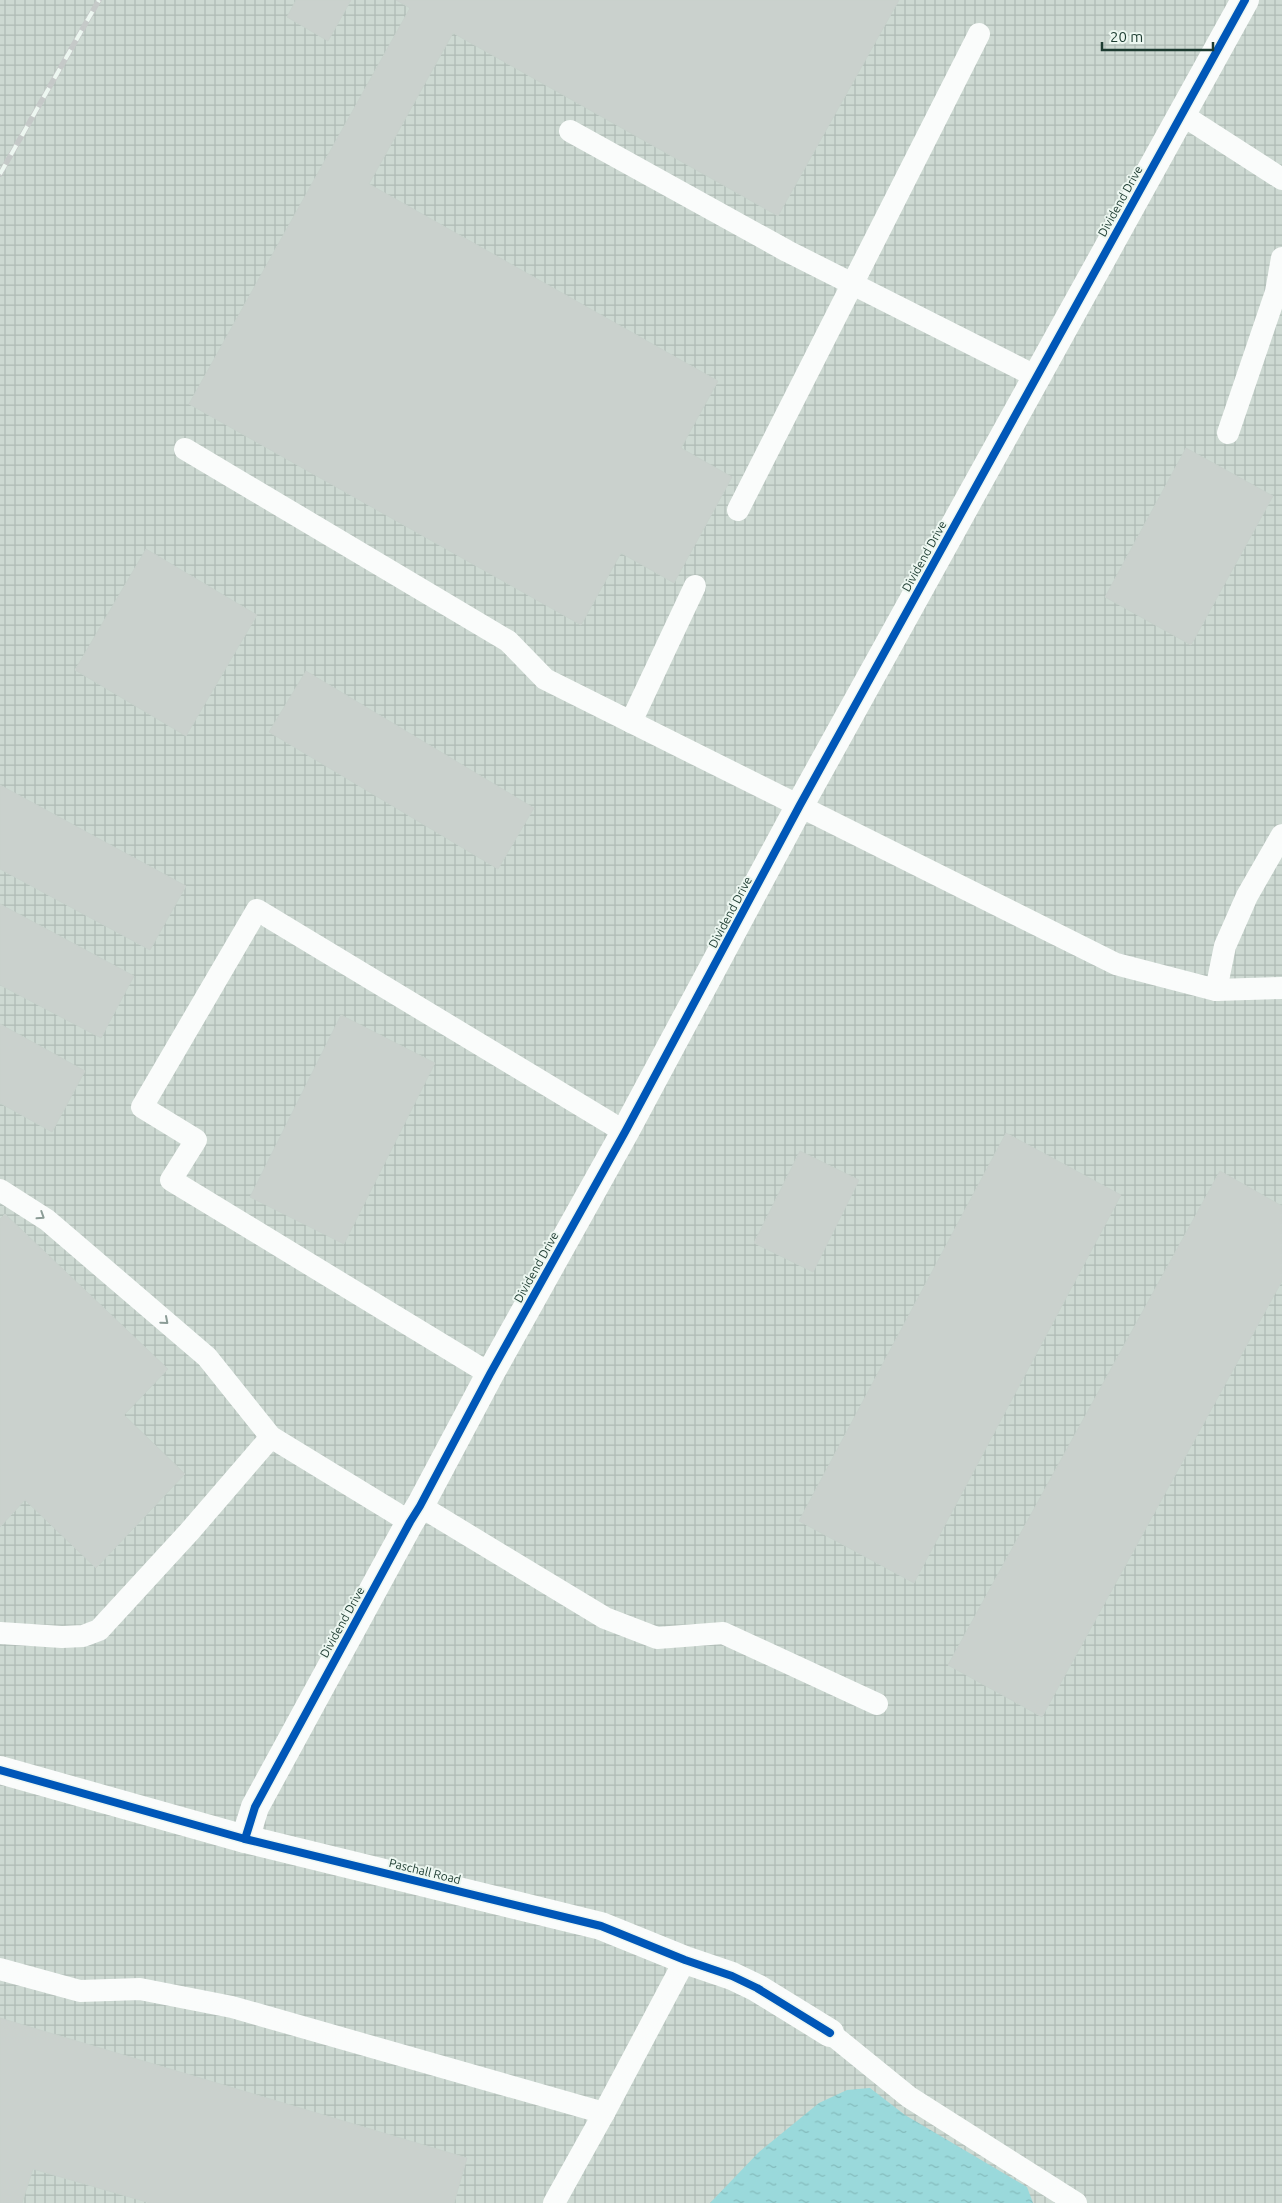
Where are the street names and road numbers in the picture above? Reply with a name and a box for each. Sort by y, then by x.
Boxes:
street label: Dividend Drive [1095,163,1145,239]
street label: Dividend Drive [899,518,949,594]
street label: Dividend Drive [706,874,754,950]
street label: Dividend Drive [511,1229,561,1305]
street label: Dividend Drive [317,1584,367,1660]
street label: Paschall Road [388,1856,462,1886]

